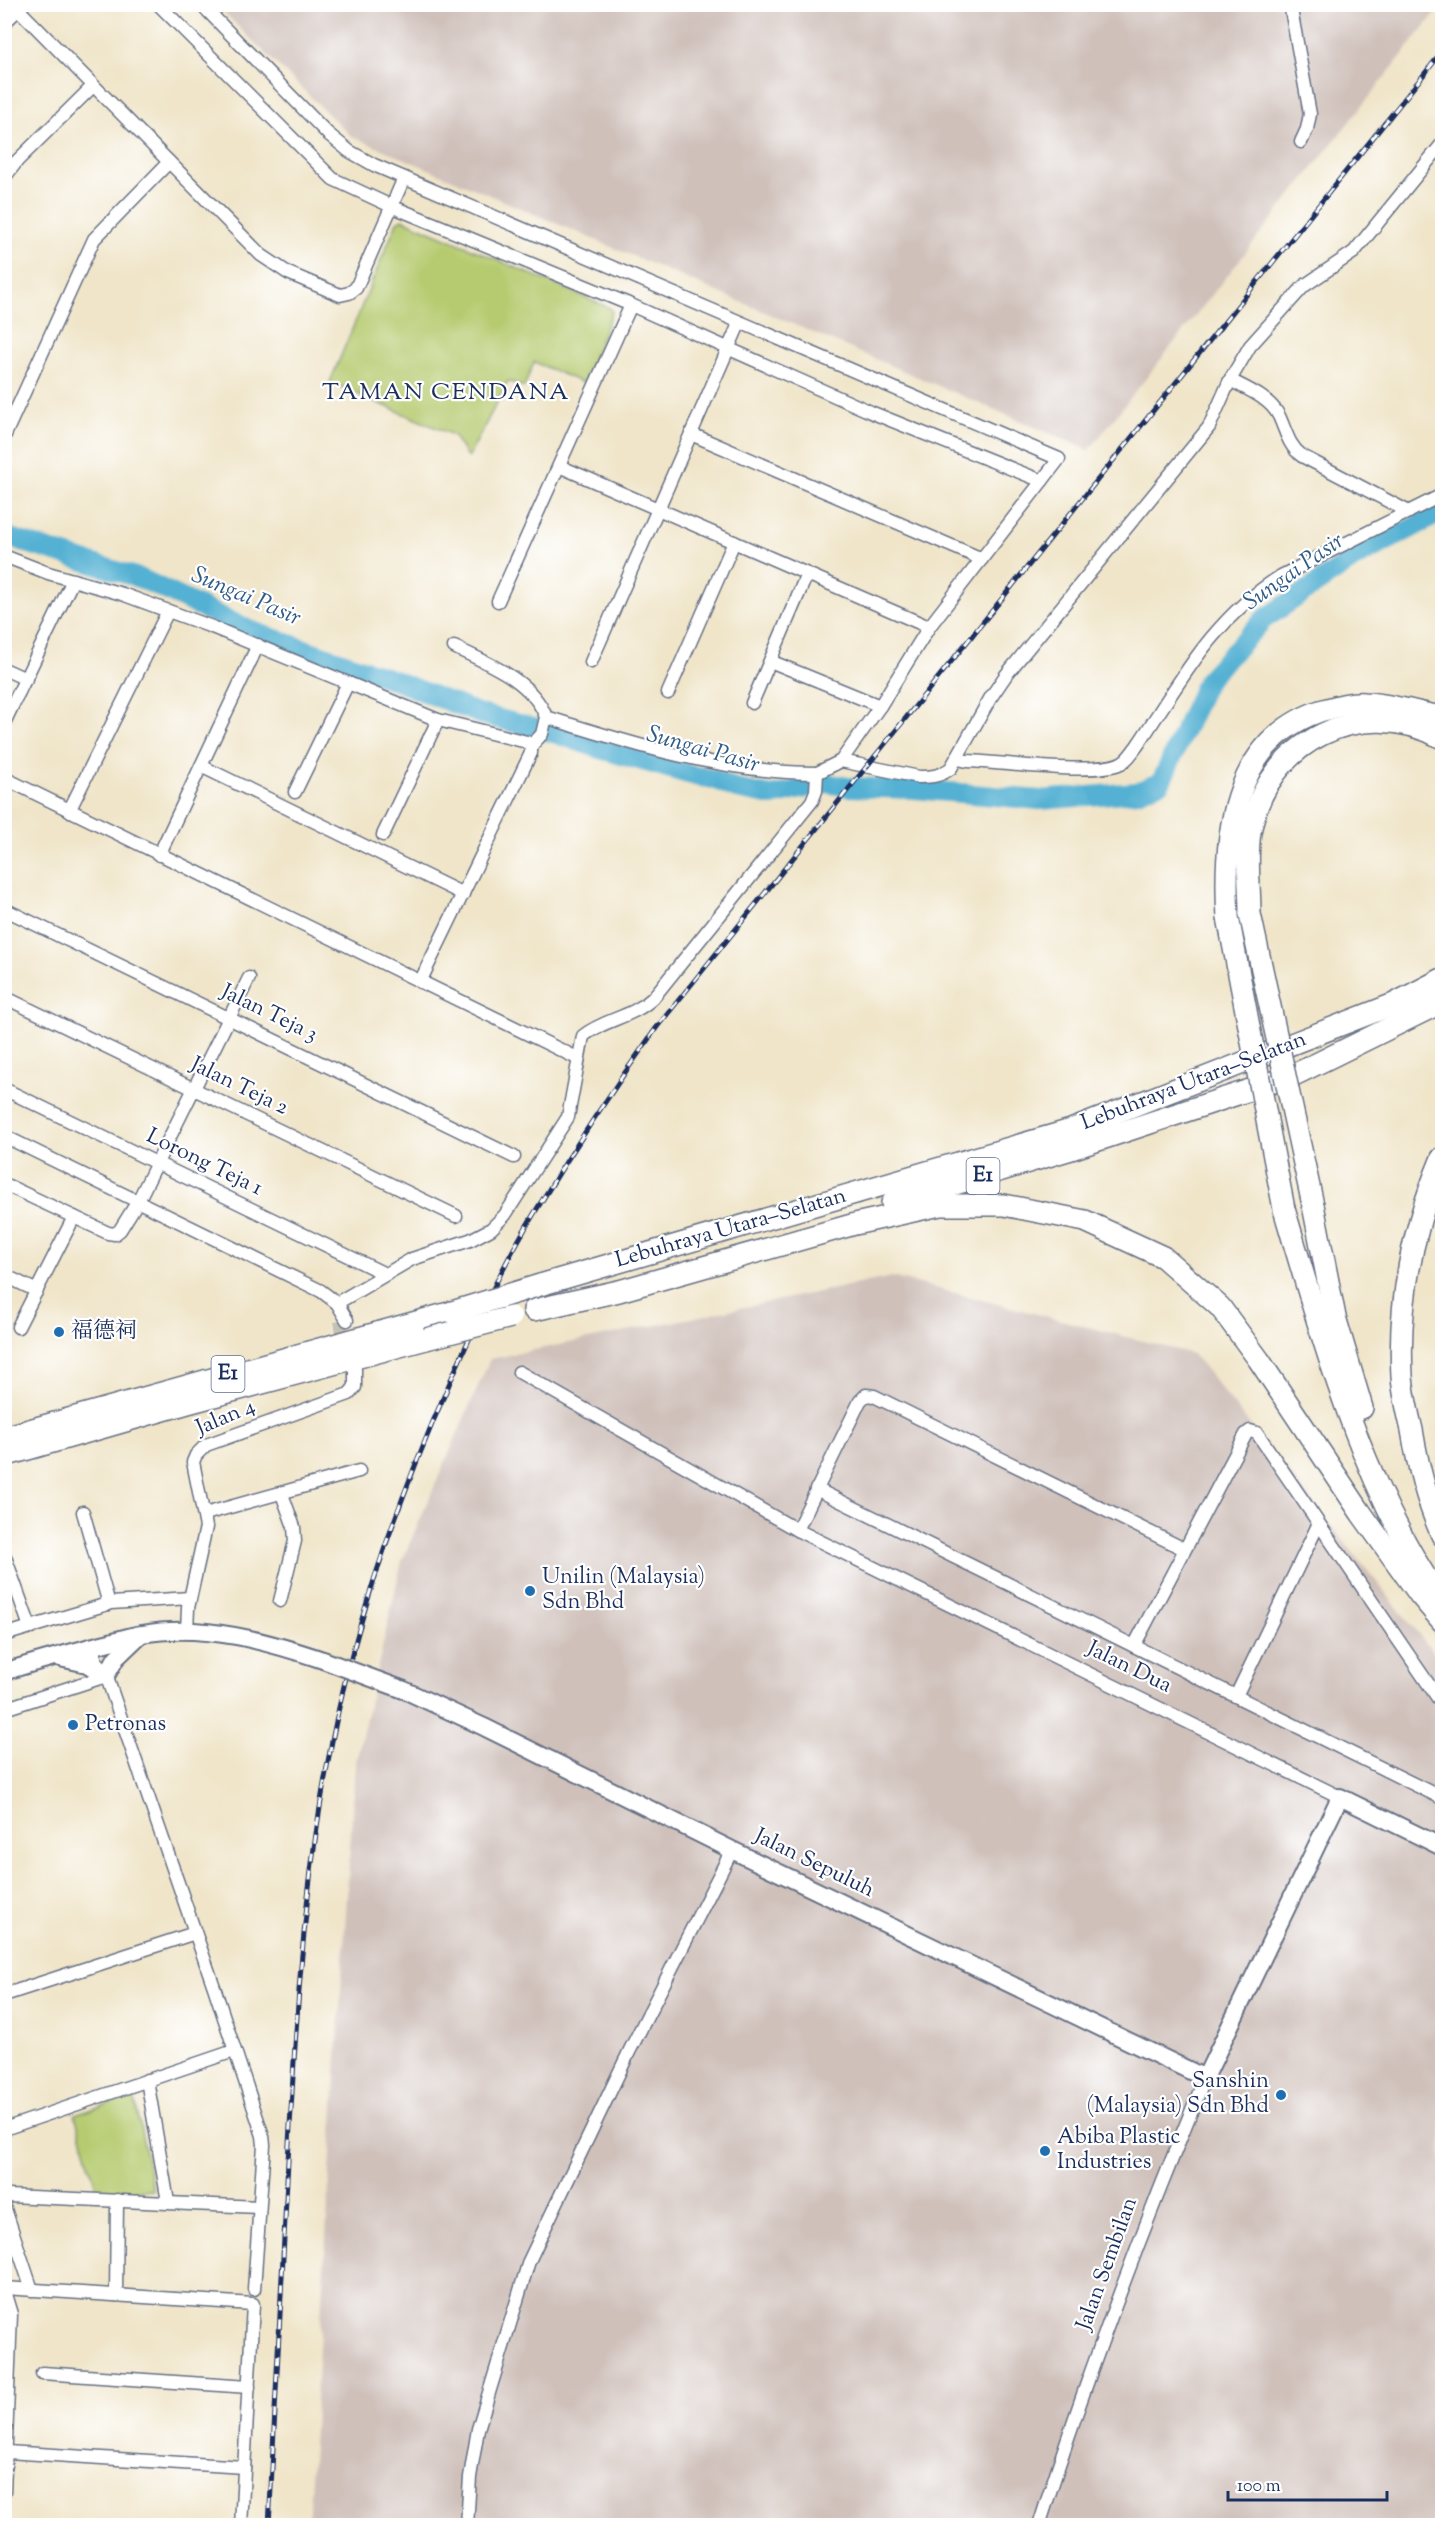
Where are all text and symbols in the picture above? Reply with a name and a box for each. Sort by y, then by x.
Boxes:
district label: TAMAN CENDANA [322,376,570,410]
water label: Sungai Pasir [1237,524,1352,619]
water label: Sungai Pasir [186,559,307,636]
water label: Sungai Pasir [642,718,764,783]
street label: Jalan Teja 3 [214,976,323,1051]
street label: Lebuhraya Utara–Selatan [1077,1024,1311,1140]
street label: Jalan Teja 2 [184,1049,293,1124]
street label: Lorong Teja 1 [140,1121,268,1205]
road number: E1 [966,1158,1000,1194]
street label: Lebuhraya Utara–Selatan [612,1181,850,1277]
place label: 福德祠 [71,1316,137,1348]
marker: 福德祠 [52,1325,66,1339]
road number: E1 [212,1356,244,1392]
street label: Jalan 4 [190,1391,261,1445]
place label: Unilin (Malaysia) Sdn Bhd [542,1562,705,1619]
marker: Unilin (Malaysia) Sdn Bhd [523,1584,537,1598]
street label: Jalan Dua [1080,1633,1177,1702]
place label: Petronas [85,1709,166,1741]
marker: Petronas [66,1718,80,1732]
street label: Jalan Sepuluh [748,1821,880,1907]
place label: Sanshin (Malaysia) Sdn Bhd [1087,2066,1269,2123]
marker: Sanshin (Malaysia) Sdn Bhd [1274,2088,1288,2102]
place label: Abiba Plastic Industries [1057,2122,1181,2179]
marker: Abiba Plastic Industries [1038,2144,1052,2158]
street label: Jalan Sembilan [1069,2193,1147,2336]
scale bar [1228,2464,1387,2502]
text: 100 m [1237,2474,1281,2500]

